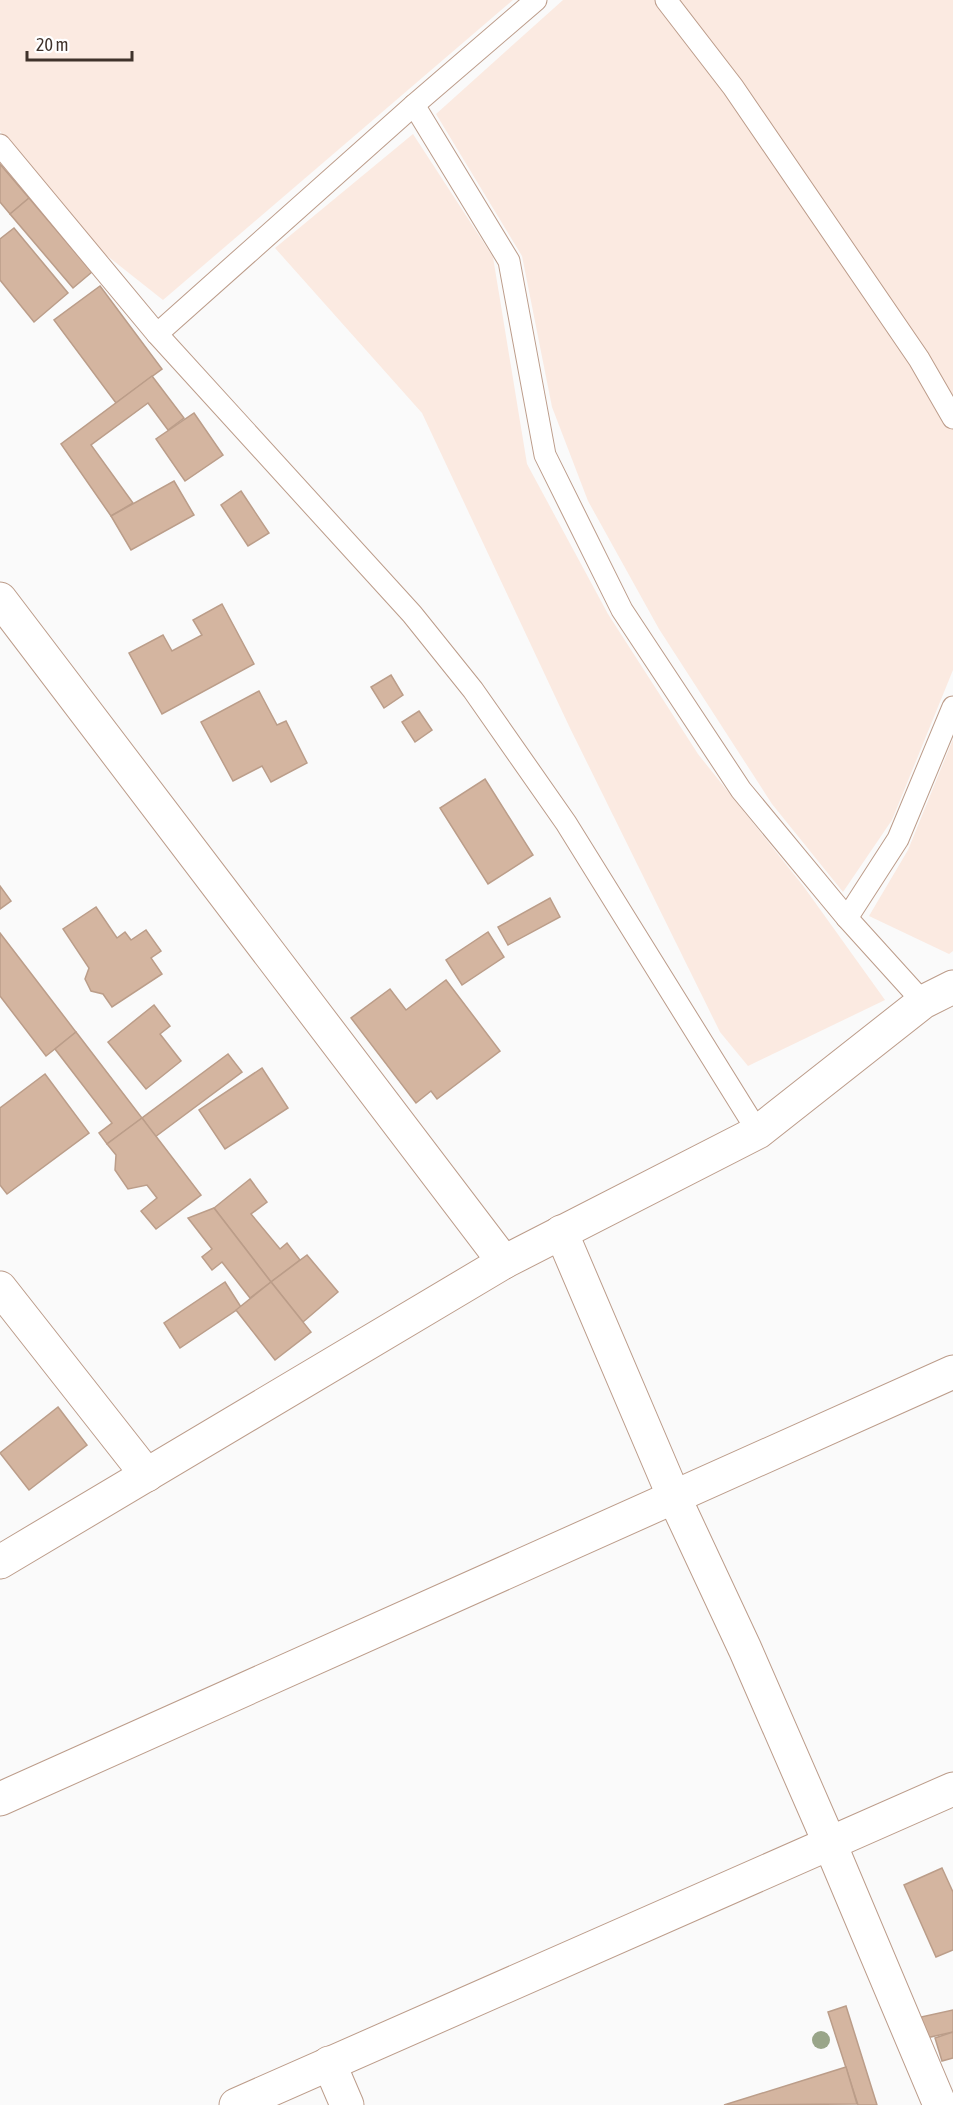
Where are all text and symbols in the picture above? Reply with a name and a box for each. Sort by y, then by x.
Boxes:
scale bar [27,24,132,62]
text: 20 m [36,34,68,55]

